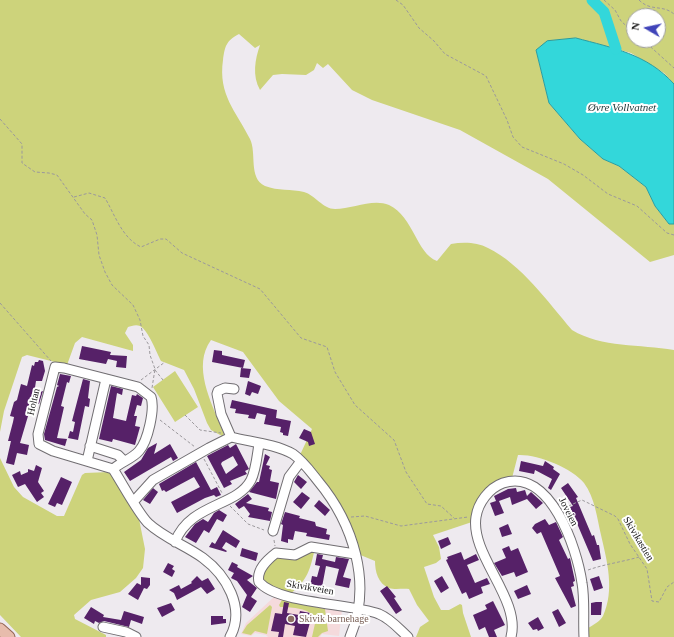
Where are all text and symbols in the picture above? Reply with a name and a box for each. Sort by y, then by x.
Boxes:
north arrow [626,8,666,48]
text: N [629,21,642,31]
water label: Øvre Vollvatnet [588,101,656,115]
street label: Holtan [25,387,43,417]
street label: Joveien [556,496,580,528]
street label: Skivikastien [620,515,656,563]
street label: Skivikveien [285,578,335,598]
place label: Skivik barnehage [299,613,369,625]
marker: Skivik barnehage [286,614,296,624]

